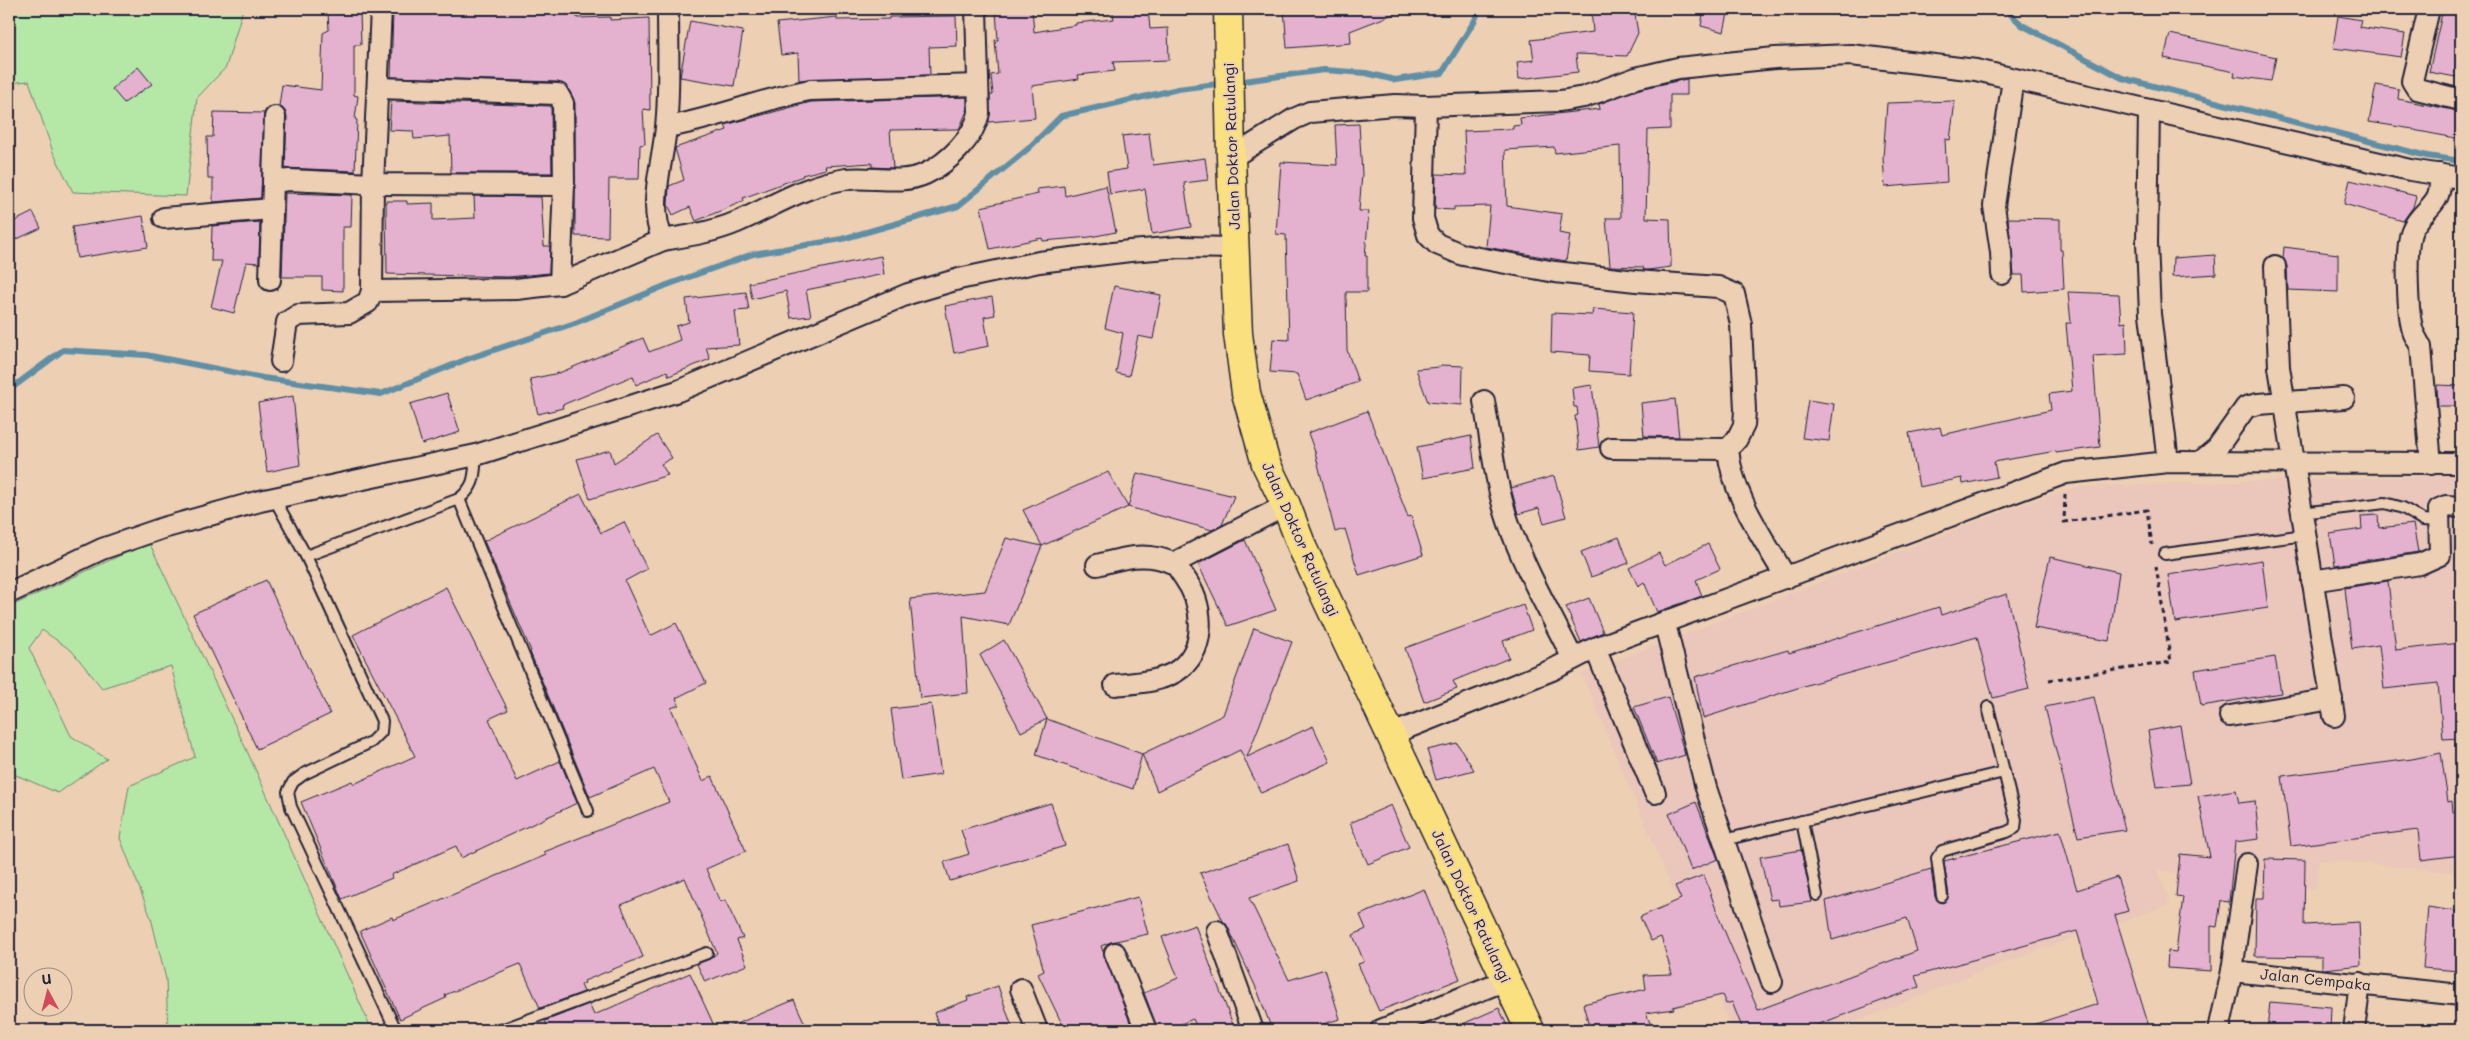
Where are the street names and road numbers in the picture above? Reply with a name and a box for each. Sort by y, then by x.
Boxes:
street label: Jalan Doktor Ratulangi [1218,62,1244,230]
street label: Jalan Doktor Ratulangi [1258,459,1344,619]
street label: Jalan Doktor Ratulangi [1428,826,1516,986]
street label: Jalan Cempaka [2259,963,2373,995]

